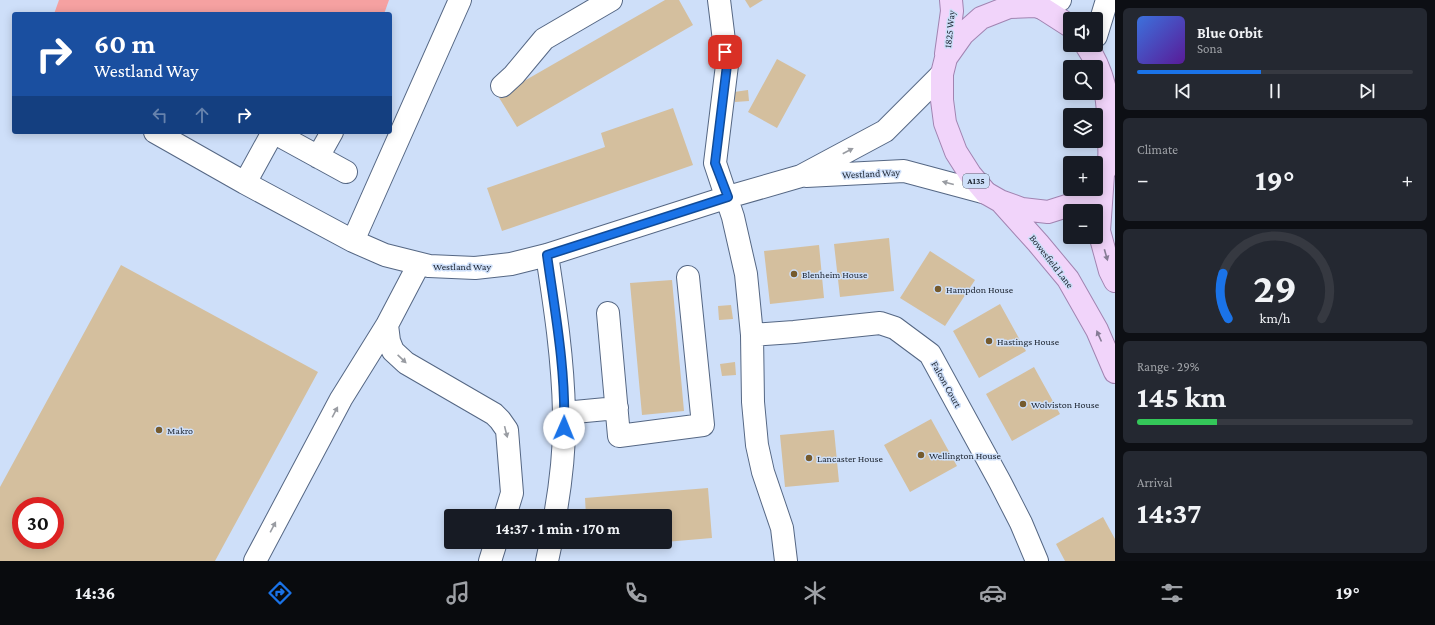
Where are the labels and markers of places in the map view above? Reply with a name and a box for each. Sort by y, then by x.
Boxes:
pin [708,35,742,69]
marker: Blenheim House [789,269,799,279]
place label: Blenheim House [802,269,868,280]
marker: Hampdon House [933,284,943,294]
place label: Hampdon House [946,284,1014,295]
marker: Hastings House [984,336,994,346]
place label: Hastings House [997,336,1060,347]
marker: Wolviston House [1018,399,1028,409]
place label: Wolviston House [1031,399,1100,410]
marker: Makro [154,425,164,435]
place label: Makro [167,425,193,436]
marker: Wellington House [916,450,926,460]
place label: Wellington House [929,450,1001,461]
marker: Lancaster House [804,453,814,463]
place label: Lancaster House [817,453,884,464]

